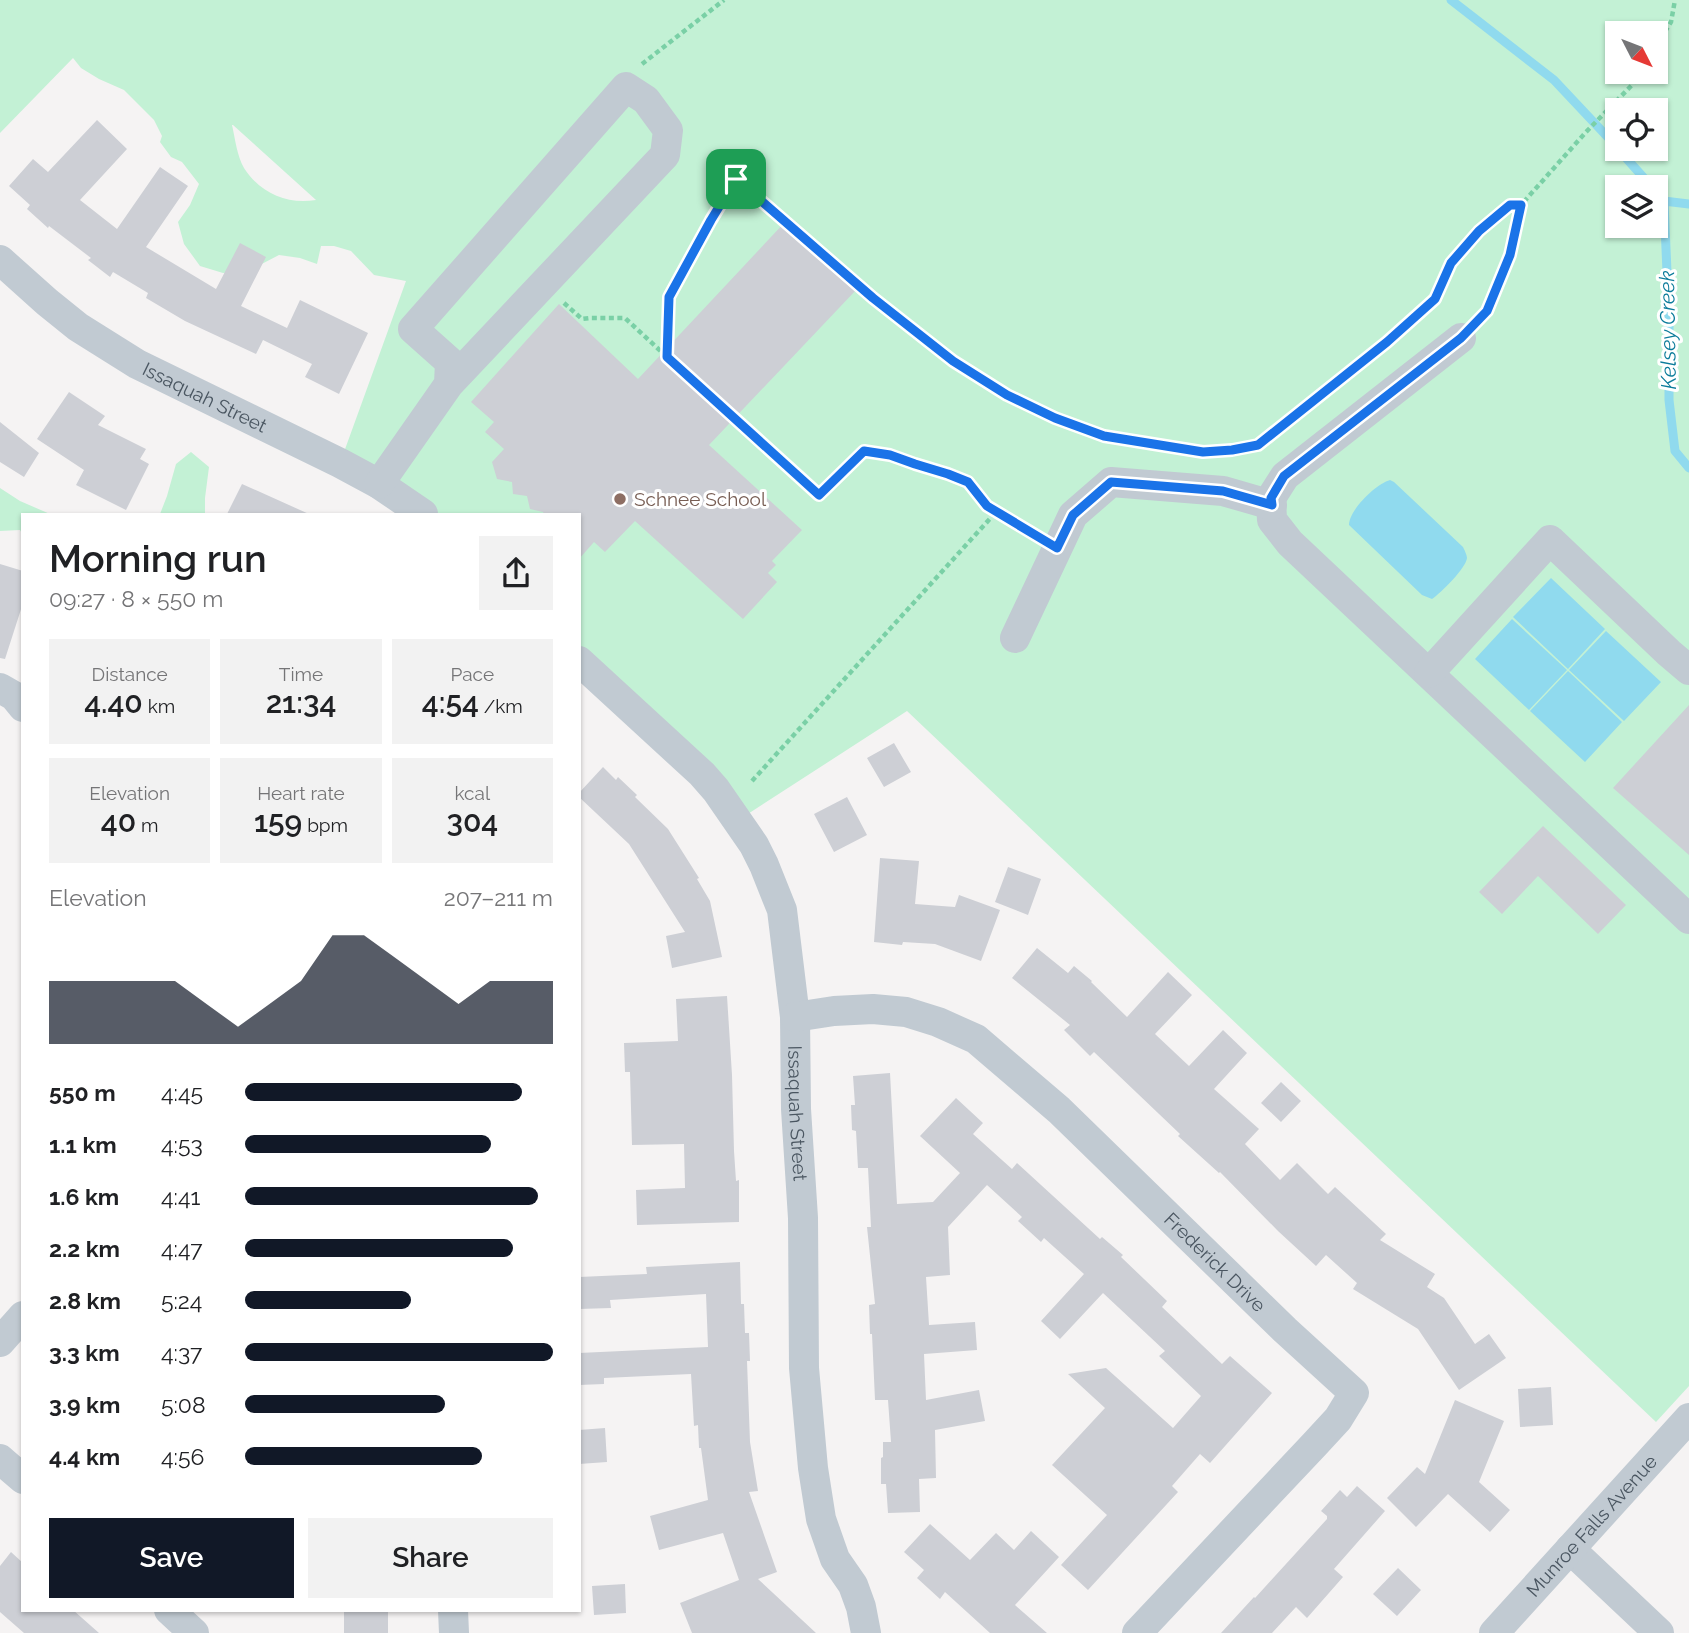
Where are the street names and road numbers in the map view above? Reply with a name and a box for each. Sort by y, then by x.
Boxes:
street label: Issaquah Street [139,358,271,437]
street label: Issaquah Street [784,1045,812,1182]
street label: Frederick Drive [1160,1208,1270,1316]
street label: Munroe Falls Avenue [1522,1450,1661,1601]

